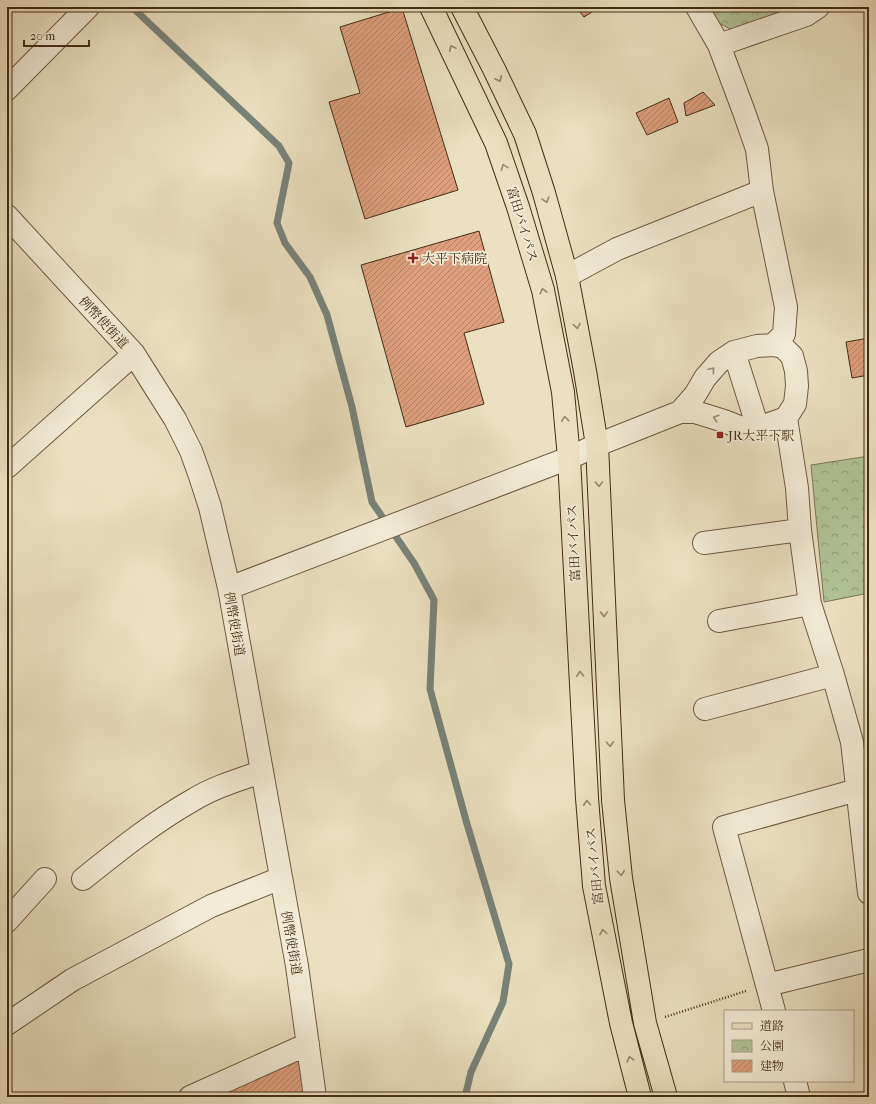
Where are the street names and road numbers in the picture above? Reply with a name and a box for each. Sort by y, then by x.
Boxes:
street label: 富田バイパス [504,185,541,264]
street label: 例幣使街道 [76,293,131,351]
street label: 富田バイパス [564,504,583,582]
street label: 例幣使街道 [221,591,248,657]
street label: 富田バイパス [583,827,606,905]
street label: 例幣使街道 [278,910,305,976]

